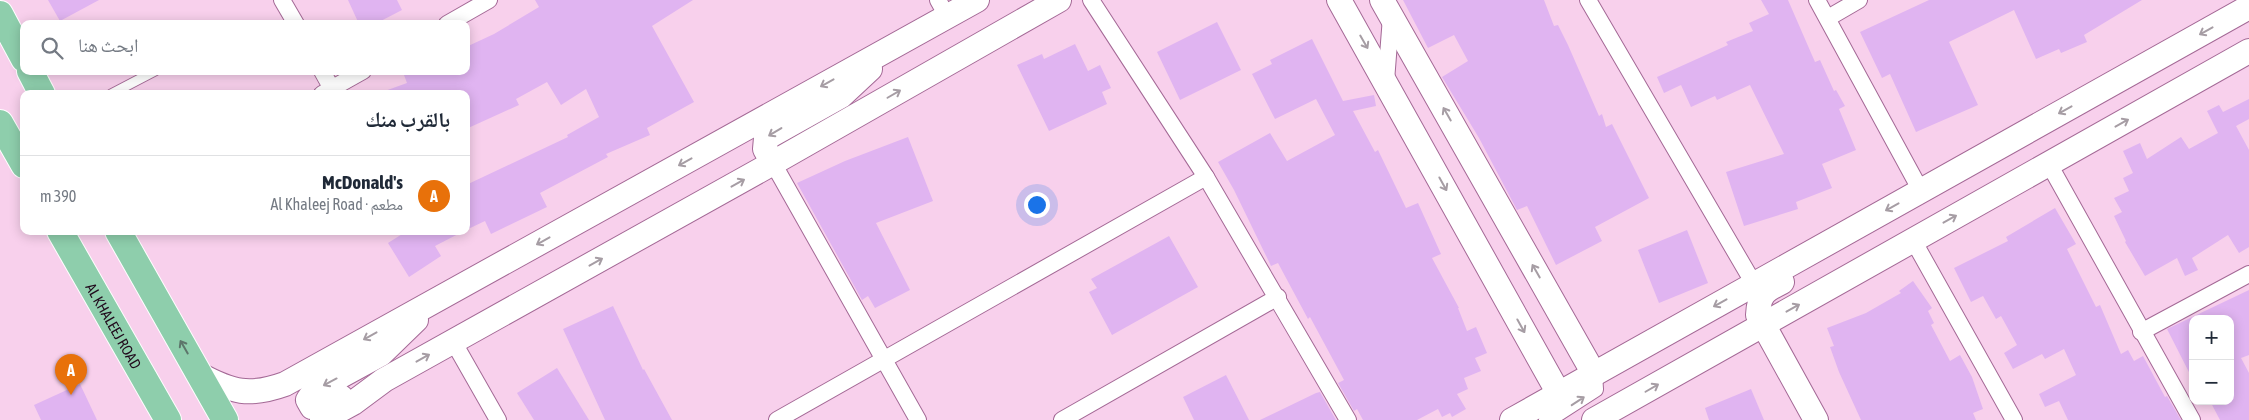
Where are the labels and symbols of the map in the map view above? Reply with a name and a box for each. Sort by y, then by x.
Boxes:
one-way arrow [2200,26,2214,36]
one-way arrow [1359,35,1369,49]
one-way arrow [819,78,834,88]
one-way arrow [887,89,902,99]
one-way arrow [2057,105,2072,115]
one-way arrow [1441,107,1451,122]
one-way arrow [2115,117,2129,127]
one-way arrow [769,128,783,138]
one-way arrow [678,157,692,167]
one-way arrow [1439,176,1448,191]
one-way arrow [730,178,745,188]
your location [1024,192,1050,218]
one-way arrow [1885,202,1900,212]
one-way arrow [1943,214,1957,224]
one-way arrow [536,236,550,246]
one-way arrow [588,257,603,267]
one-way arrow [1530,264,1540,278]
street label: AL KHALEEJ ROAD [83,280,145,372]
one-way arrow [1714,299,1728,309]
one-way arrow [1786,302,1800,312]
one-way arrow [1517,319,1527,333]
one-way arrow [363,332,378,342]
one-way arrow [179,340,188,355]
one-way arrow [415,353,430,362]
pin: A [55,354,87,395]
one-way arrow [323,378,338,387]
one-way arrow [1644,382,1658,392]
one-way arrow [1570,395,1584,405]

